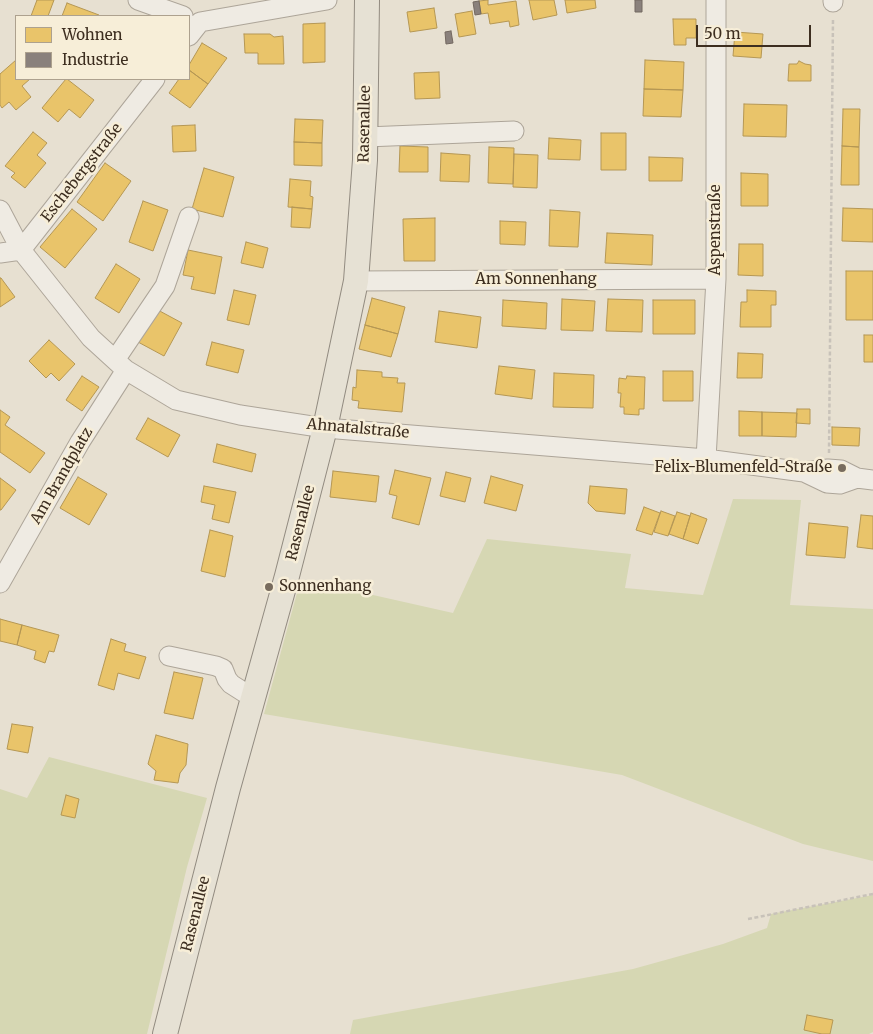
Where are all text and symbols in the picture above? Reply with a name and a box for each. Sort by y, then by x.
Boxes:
legend [15,15,190,80]
scale bar [698,15,813,47]
text: 50 m [704,24,741,43]
text: Wohnen [62,25,122,44]
text: Industrie [62,50,128,69]
street label: Rasenallee [355,85,375,163]
street label: Eschebergstraße [38,120,126,226]
street label: Aspenstraße [707,184,725,276]
street label: Am Sonnenhang [475,271,597,289]
street label: Ahnatalstraße [306,416,410,442]
street label: Am Brandplatz [27,425,97,527]
place label: Felix-Blumenfeld-Straße [655,459,832,477]
marker: Felix-Blumenfeld-Straße [836,462,848,474]
street label: Rasenallee [283,483,319,563]
place label: Sonnenhang [279,578,371,596]
marker: Sonnenhang [263,581,275,593]
street label: Rasenallee [178,874,214,954]

